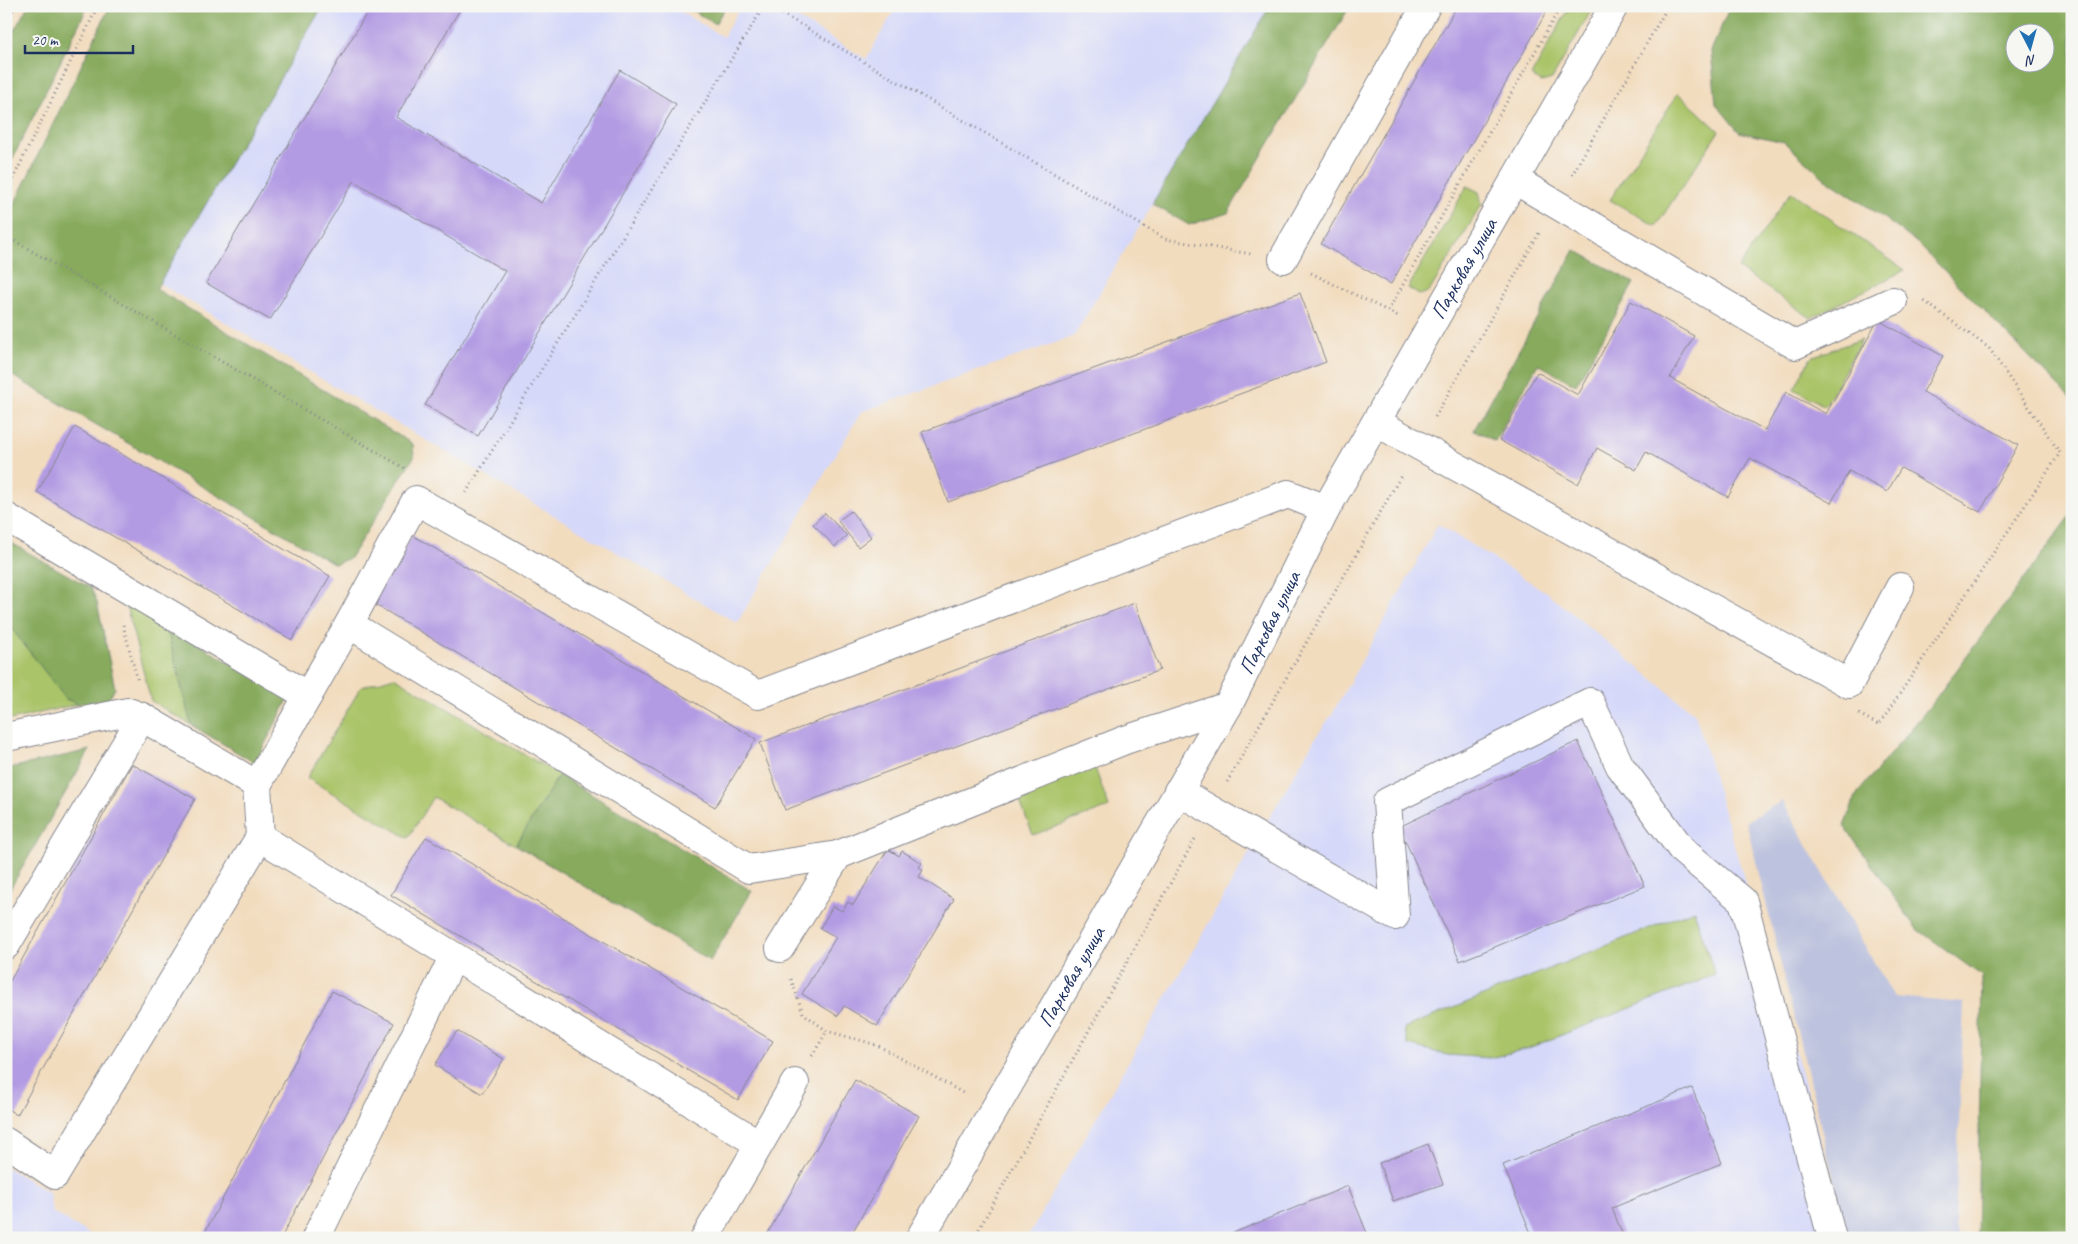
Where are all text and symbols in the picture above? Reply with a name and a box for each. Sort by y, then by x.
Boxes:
scale bar [25,22,132,54]
north arrow [2006,22,2056,72]
text: 20 m [32,31,59,50]
text: N [2024,52,2037,70]
street label: Парковая улица [1425,212,1504,323]
street label: Парковая улица [1233,565,1307,678]
street label: Парковая улица [1032,920,1112,1032]

